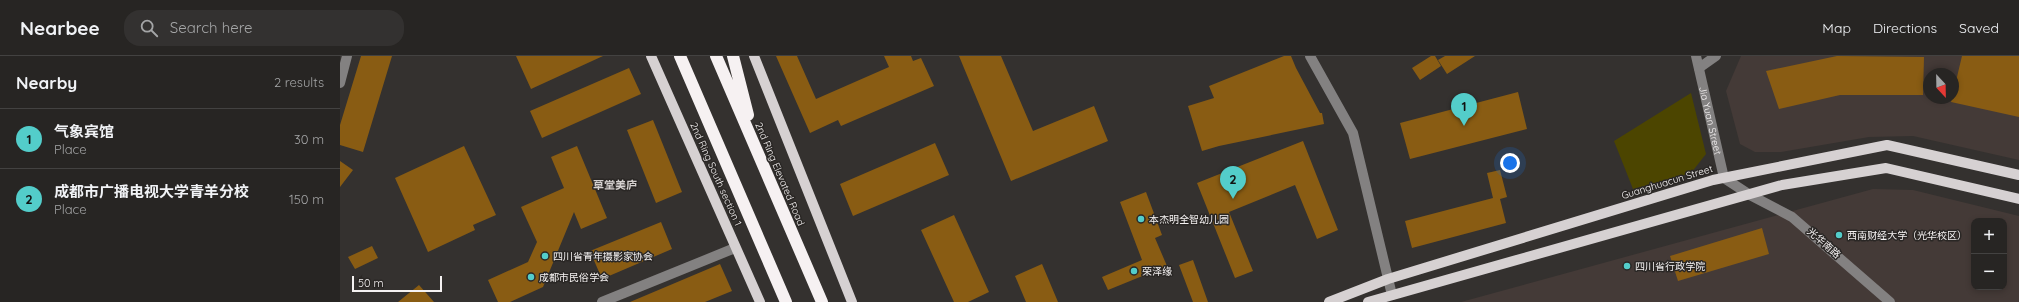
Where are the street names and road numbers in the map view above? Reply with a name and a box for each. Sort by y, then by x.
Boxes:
street label: Jia Yuan Street [1697,85,1725,156]
street label: 2nd Ring South section 1 [687,120,745,228]
street label: 2nd Ring Elevated Road [752,120,808,228]
street label: Guanghuacun Street [1620,162,1715,202]
street label: 光华南路 [1805,225,1843,261]

